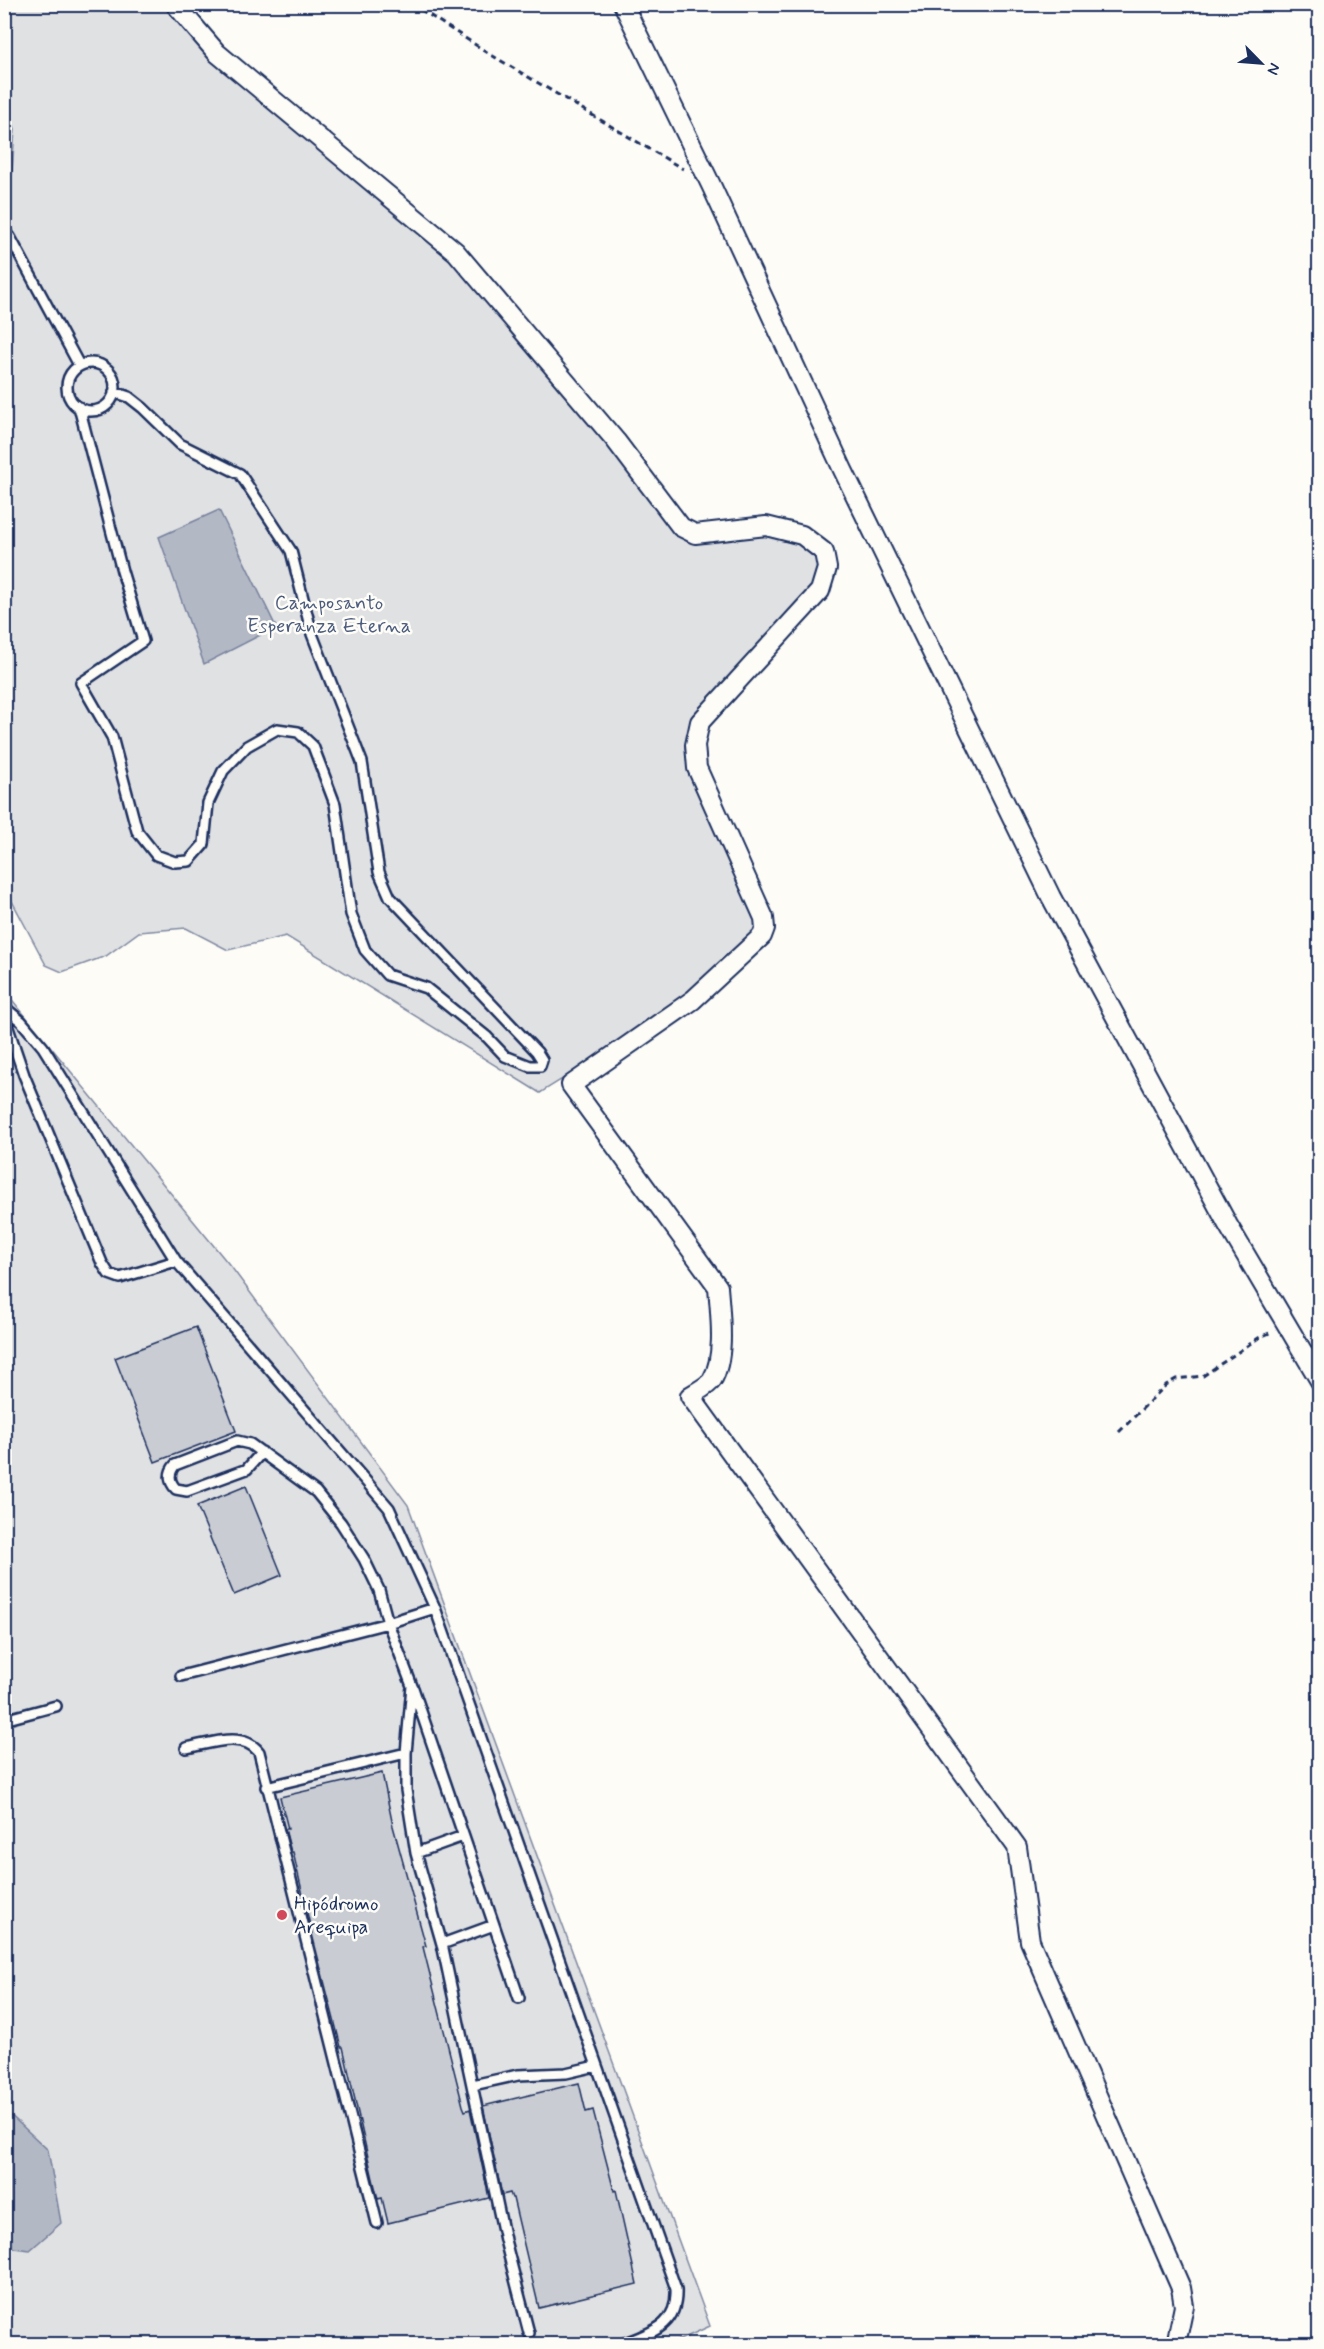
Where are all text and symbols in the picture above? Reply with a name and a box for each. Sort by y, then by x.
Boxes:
north arrow [1231,33,1291,93]
text: N [1261,59,1285,78]
park label: Camposanto Esperanza Eterna [247,590,411,640]
place label: Hipódromo Arequipa [294,1891,378,1941]
marker: Hipódromo Arequipa [275,1908,289,1922]

